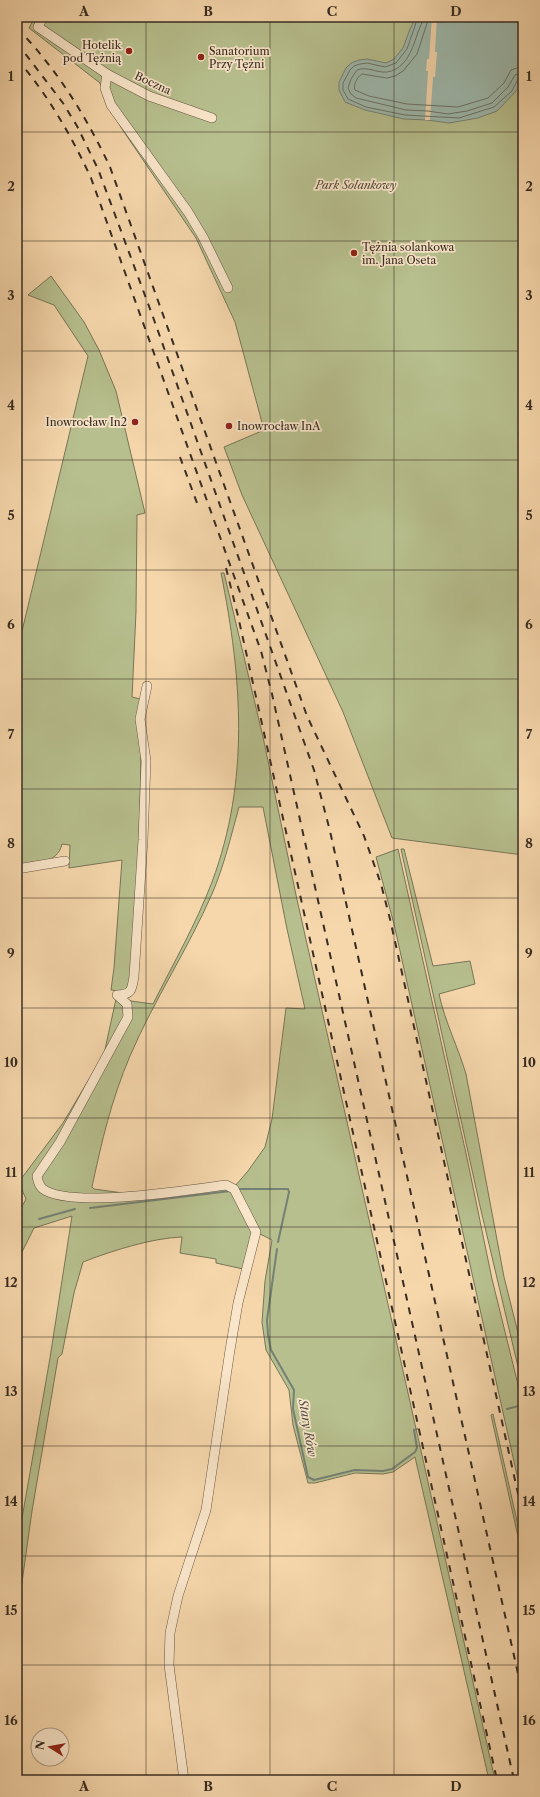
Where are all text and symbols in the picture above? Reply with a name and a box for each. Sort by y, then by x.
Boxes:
text: A [78,3,90,19]
text: B [203,3,213,19]
text: C [327,3,337,19]
text: D [450,3,462,19]
place label: Hotelik pod Tężnią [63,38,122,65]
place label: Sanatorium Przy Tężni [209,44,270,71]
marker: Hotelik pod Tężnią [124,46,134,56]
marker: Sanatorium Przy Tężni [196,52,206,62]
text: 1 [8,68,14,84]
text: 1 [526,68,532,84]
street label: Boczna [133,69,174,98]
text: 2 [7,178,15,194]
park label: Park Solankowy [314,178,397,192]
text: 2 [525,178,533,194]
place label: Tężnia solankowa im. Jana Oseta [362,240,454,267]
marker: Tężnia solankowa im. Jana Oseta [349,248,359,258]
text: 3 [7,287,15,303]
text: 3 [525,287,533,303]
text: 4 [7,397,15,413]
text: 4 [525,397,533,413]
place label: Inowrocław In2 [46,415,127,429]
marker: Inowrocław In2 [130,417,140,427]
place label: Inowrocław InA [237,419,321,433]
marker: Inowrocław InA [224,421,234,431]
text: 5 [7,507,15,523]
text: 5 [525,507,533,523]
text: 6 [7,616,15,632]
text: 6 [525,616,533,632]
text: 7 [8,726,15,742]
text: 7 [526,726,533,742]
text: 8 [7,835,15,851]
text: 8 [525,835,533,851]
text: 9 [7,945,15,961]
text: 9 [525,945,533,961]
text: 10 [4,1054,18,1070]
text: 10 [522,1054,536,1070]
text: 11 [5,1164,17,1180]
text: 11 [523,1164,535,1180]
text: 12 [4,1274,18,1290]
text: 12 [522,1274,536,1290]
text: 13 [4,1383,18,1399]
text: 13 [522,1383,536,1399]
water label: Stary Rów [295,1397,320,1458]
text: 14 [4,1493,18,1509]
text: 14 [522,1493,536,1509]
text: 15 [4,1602,18,1618]
text: 15 [522,1602,536,1618]
text: 16 [4,1712,18,1728]
text: 16 [522,1712,536,1728]
north arrow [30,1727,70,1767]
text: N [32,1739,48,1751]
text: A [78,1778,90,1794]
text: B [203,1778,213,1794]
text: C [327,1778,337,1794]
text: D [450,1778,462,1794]

